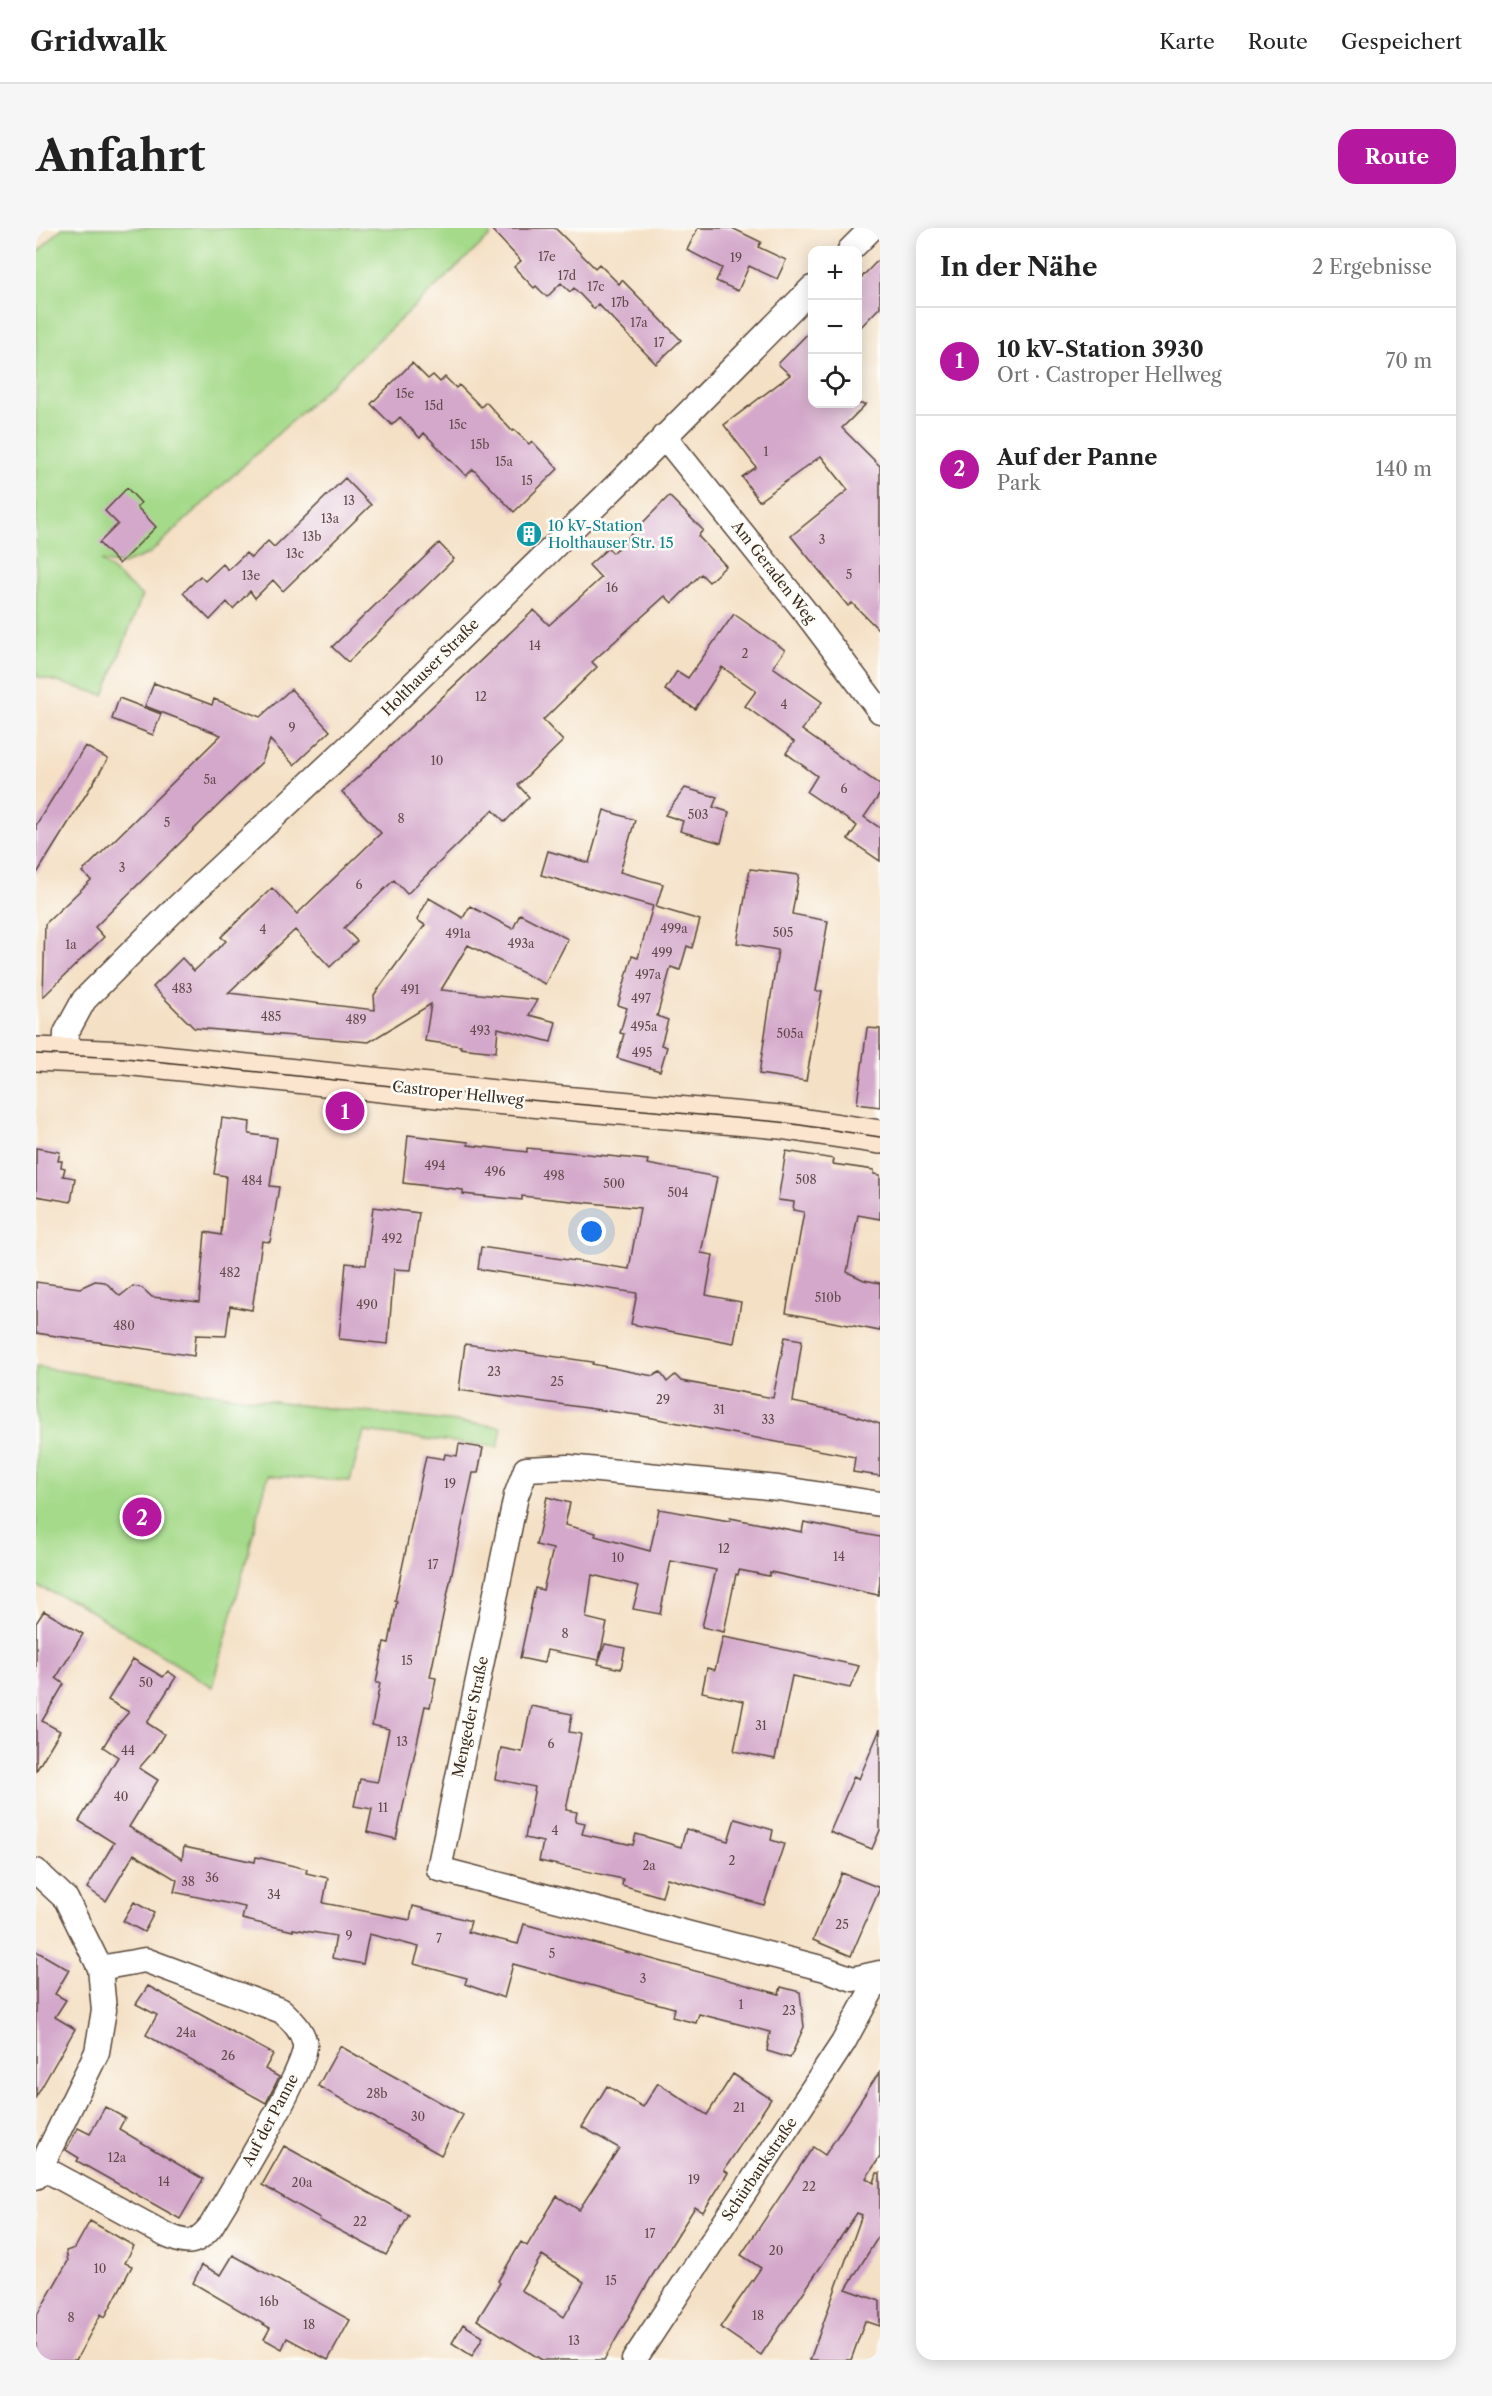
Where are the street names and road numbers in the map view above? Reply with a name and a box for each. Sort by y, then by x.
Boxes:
street label: Am Geraden Weg [727,516,820,627]
street label: Holthauser Straße [377,614,483,720]
street label: Castroper Hellweg [391,1077,525,1109]
street label: Mengeder Straße [448,1655,492,1779]
street label: Auf der Panne [237,2071,302,2170]
street label: Schürbankstraße [717,2113,801,2225]

